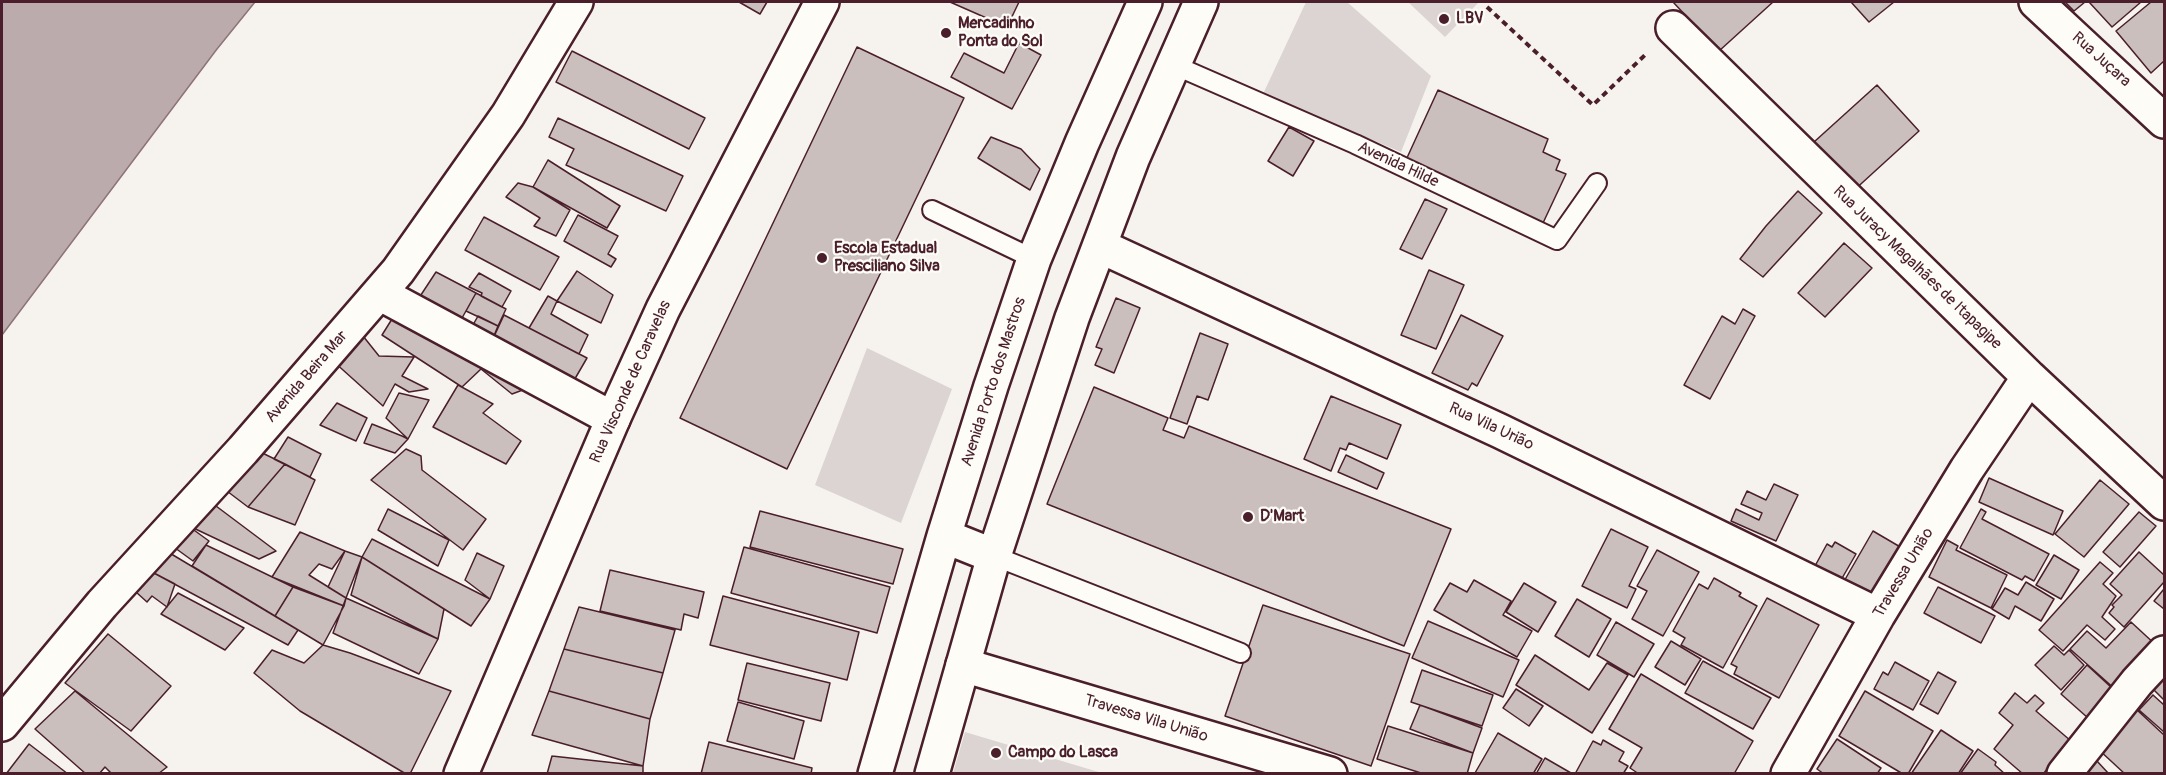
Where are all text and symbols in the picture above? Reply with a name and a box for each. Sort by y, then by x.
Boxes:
place label: LBV [1456,9,1484,29]
marker: LBV [1437,12,1451,26]
place label: Mercadinho Ponta do Sol [958,14,1043,52]
marker: Mercadinho Ponta do Sol [939,26,953,40]
street label: Rua Juçara [2068,29,2134,91]
street label: Avenida Hilde [1354,138,1442,192]
street label: Rua Juracy Magalhães de Itapagipe [1829,182,2005,354]
place label: Escola Estadual Presciliano Silva [834,239,940,277]
marker: Escola Estadual Presciliano Silva [815,251,829,265]
street label: Avenida Porto dos Mastros [958,295,1030,469]
street label: Rua Visconde de Caravelas [586,298,676,466]
street label: Avenida Beira Mar [262,327,352,427]
street label: Rua Vila Urião [1446,399,1536,455]
place label: D'Mart [1260,507,1304,527]
marker: D'Mart [1241,510,1255,524]
street label: Travessa União [1870,525,1938,621]
street label: Travessa Vila União [1082,691,1210,747]
place label: Campo do Lasca [1008,743,1118,763]
marker: Campo do Lasca [989,746,1003,760]

